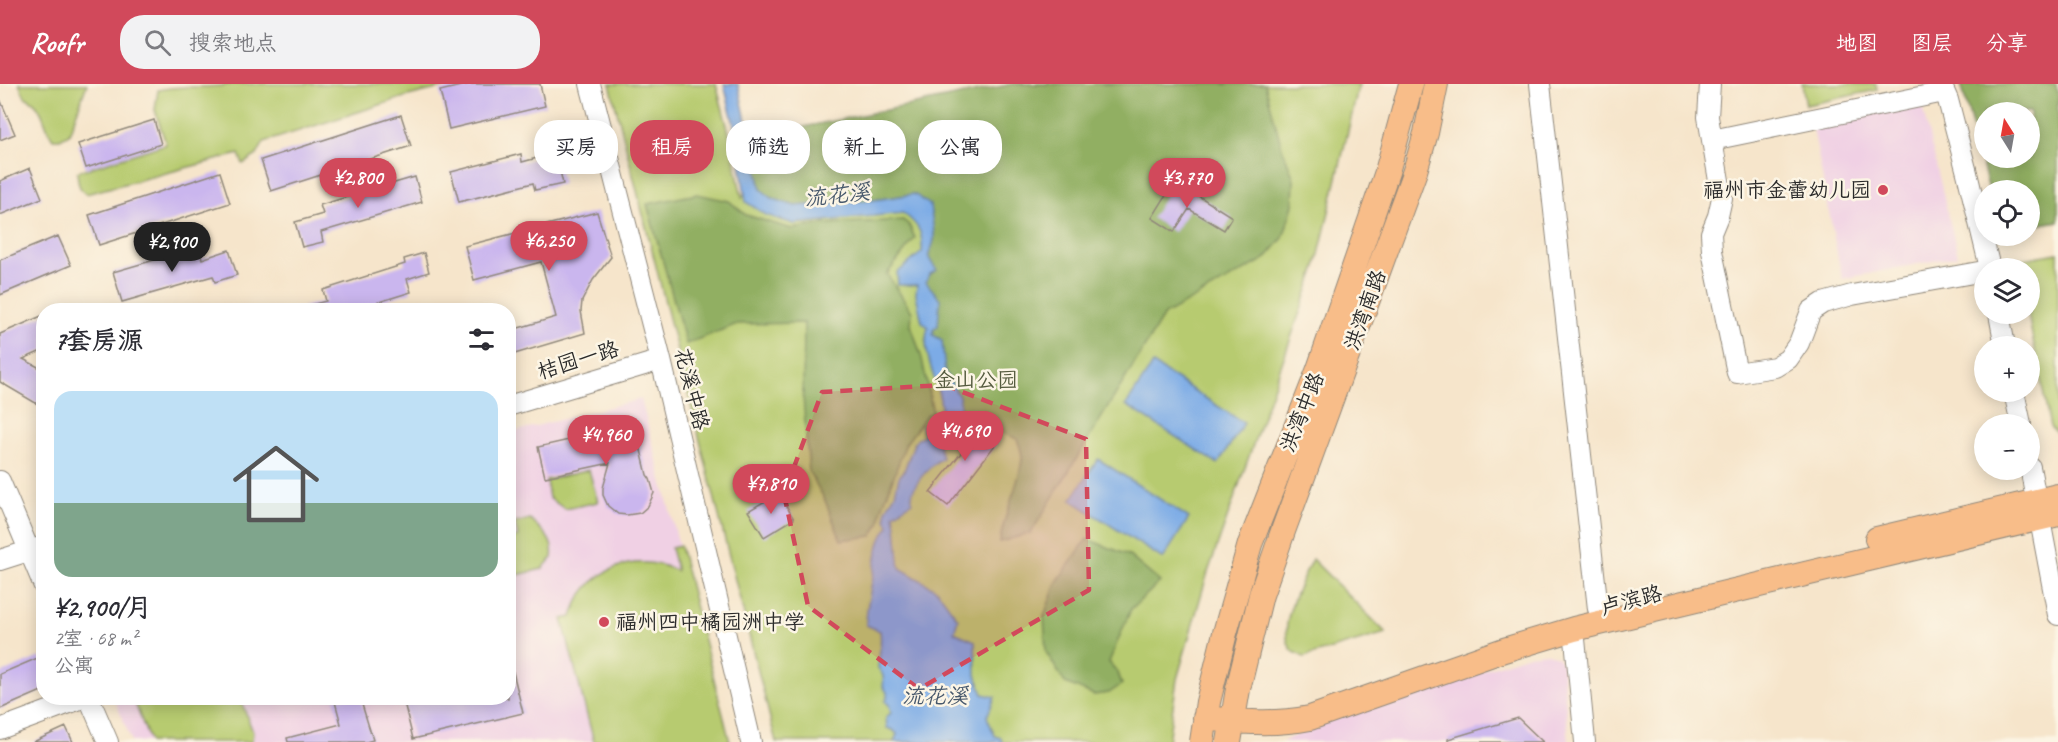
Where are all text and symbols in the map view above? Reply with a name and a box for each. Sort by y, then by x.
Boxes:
search box [120,15,540,69]
text: Roofr [30,25,84,60]
icon: search [141,26,174,59]
text: 搜索地点 [189,29,277,57]
text: 地图 [1836,30,1878,56]
text: 图层 [1911,30,1953,56]
text: 分享 [1986,30,2028,56]
north arrow [1974,102,2040,168]
map controls [1974,102,2040,480]
chip: 买房 [534,120,618,174]
chip: 租房 [630,120,714,174]
chip: 筛选 [726,120,810,174]
chip: 新上 [822,120,906,174]
chip: 公寓 [918,120,1002,174]
pin: ¥2,800 [309,158,407,209]
pin: ¥3,770 [1138,158,1236,209]
text: ¥2,800 [334,165,382,190]
text: ¥3,770 [1163,165,1211,190]
place label: 福州市金蕾幼儿园 [1703,177,1871,203]
water label: 流花溪 [803,178,872,212]
button: locate [1974,180,2040,246]
marker: 福州市金蕾幼儿园 [1876,183,1890,197]
pin: ¥6,250 [500,221,598,272]
pin: ¥2,900 [123,222,221,273]
text: ¥6,250 [524,228,574,253]
text: ¥2,900 [148,229,196,254]
button: layers [1974,258,2040,324]
street label: 洪湾南路 [1338,266,1392,354]
icon: filters [465,323,498,356]
text: 7套房源 [54,324,144,357]
street label: 桔园一路 [534,335,622,385]
button: + [1974,336,2040,402]
street label: 花溪中路 [669,345,715,433]
park label: 金山公园 [934,367,1018,393]
street label: 洪湾中路 [1274,368,1330,456]
pin: ¥4,690 [916,411,1014,462]
button: − [1974,414,2040,480]
pin: ¥4,960 [557,415,655,466]
text: ¥4,690 [940,418,990,443]
text: ¥4,960 [581,422,631,447]
icon: home [222,430,330,538]
pin: ¥7,810 [722,464,820,515]
text: ¥7,810 [747,471,795,496]
street label: 卢滨路 [1597,580,1665,620]
text: ¥2,900/月 [54,591,152,624]
place label: 福州四中橘园洲中学 [616,609,805,635]
marker: 福州四中橘园洲中学 [597,615,611,629]
text: 2室 · 68 m² [54,626,137,651]
text: 公寓 [54,653,94,678]
water label: 流花溪 [902,682,969,710]

